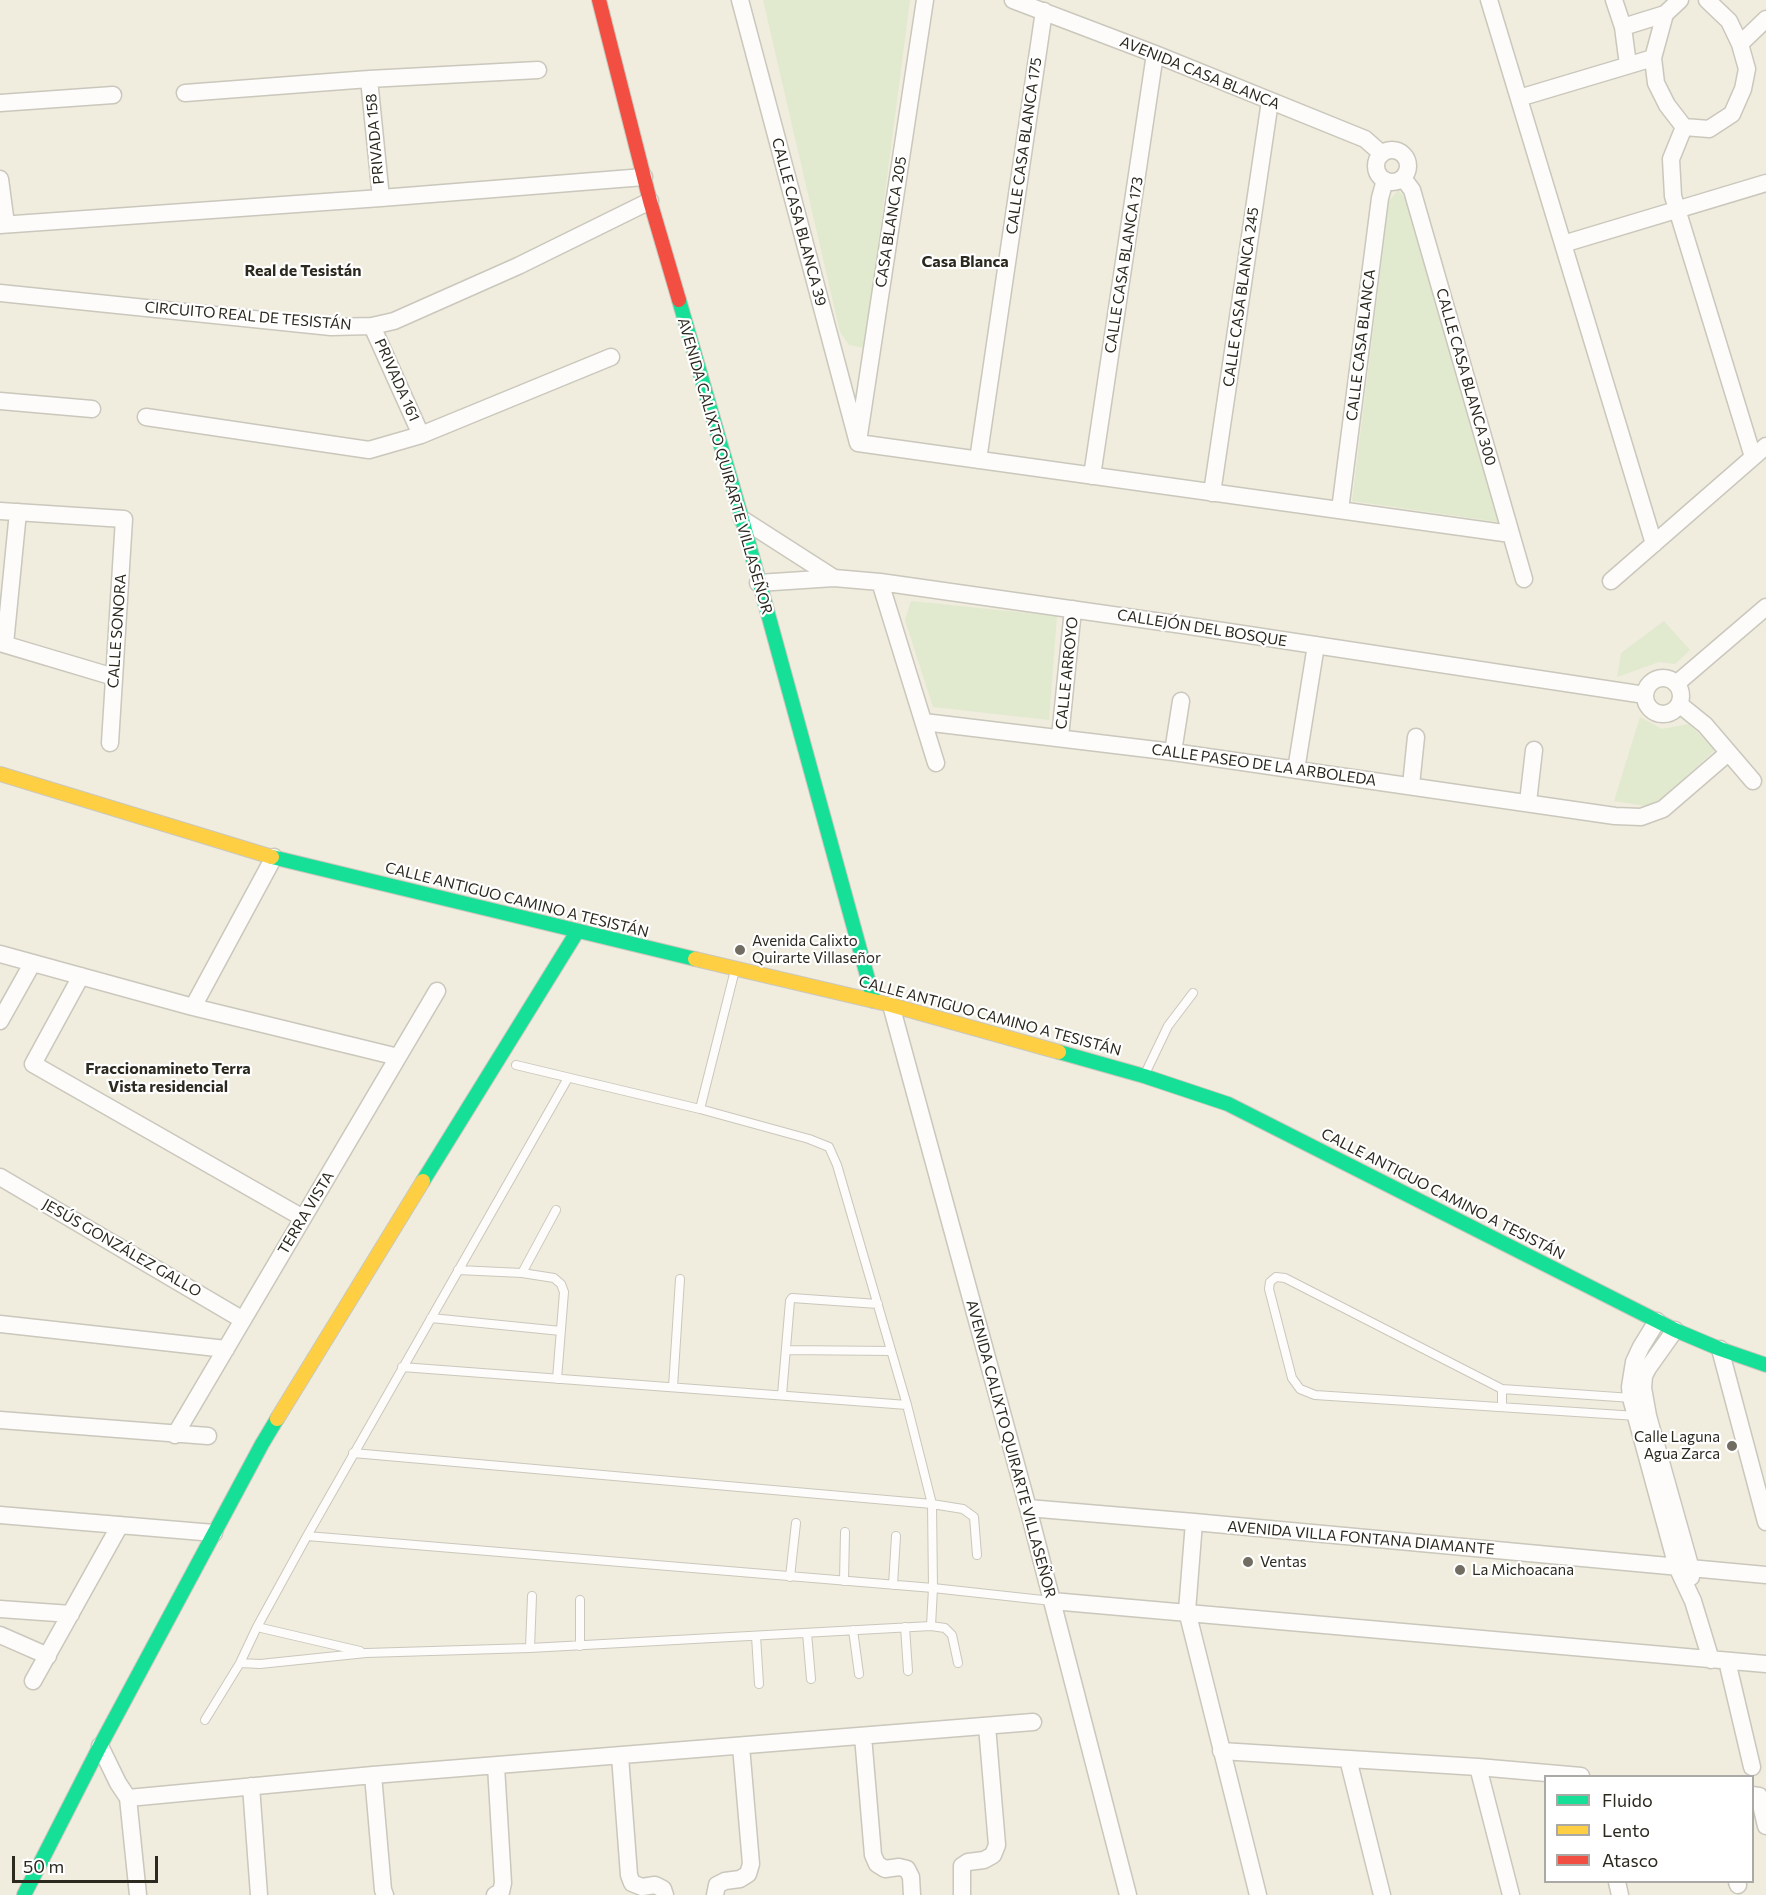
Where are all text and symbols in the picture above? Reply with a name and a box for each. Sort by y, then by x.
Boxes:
street label: AVENIDA CASA BLANCA [1117,33,1283,113]
street label: CALLE CASA BLANCA 175 [1003,56,1045,236]
street label: PRIVADA 158 [362,93,388,185]
street label: CALLE CASA BLANCA 39 [768,136,830,308]
street label: CASA BLANCA 205 [872,155,910,289]
street label: CALLE CASA BLANCA 173 [1101,175,1147,355]
street label: CALLE CASA BLANCA 245 [1219,206,1263,388]
district label: Casa Blanca [921,252,1009,272]
district label: Real de Tesistán [245,261,361,281]
street label: CALLE CASA BLANCA [1343,268,1379,422]
street label: CALLE CASA BLANCA 300 [1432,286,1500,468]
street label: CIRCUITO REAL DE TESISTÁN [144,298,352,334]
street label: AVENIDA CALIXTO QUIRARTE VILLASEÑOR [674,316,776,616]
street label: PRIVADA 161 [371,336,423,424]
street label: CALLE SONORA [104,573,130,689]
street label: CALLEJÓN DEL BOSQUE [1116,606,1288,650]
street label: CALLE ARROYO [1052,616,1082,730]
street label: CALLE PASEO DE LA ARBOLEDA [1150,740,1378,790]
street label: CALLE ANTIGUO CAMINO A TESISTÁN [383,858,651,942]
place label: Avenida Calixto Quirarte Villaseñor [752,932,881,967]
marker: Avenida Calixto Quirarte Villaseñor [733,943,747,957]
street label: CALLE ANTIGUO CAMINO A TESISTÁN [857,972,1123,1060]
district label: Fraccionamineto Terra Vista residencial [85,1059,251,1097]
street label: CALLE ANTIGUO CAMINO A TESISTÁN [1318,1124,1568,1264]
street label: TERRA VISTA [274,1168,338,1258]
street label: JESÚS GONZÁLEZ GALLO [39,1195,205,1301]
street label: AVENIDA CALIXTO QUIRARTE VILLASEÑOR [962,1298,1060,1600]
place label: Calle Laguna Agua Zarca [1634,1428,1720,1463]
marker: Calle Laguna Agua Zarca [1725,1439,1739,1453]
street label: AVENIDA VILLA FONTANA DIAMANTE [1227,1517,1495,1559]
place label: Ventas [1260,1553,1307,1571]
marker: Ventas [1241,1555,1255,1569]
place label: La Michoacana [1472,1561,1574,1579]
marker: La Michoacana [1453,1563,1467,1577]
legend [1544,1775,1754,1883]
text: Fluido [1602,1789,1653,1811]
text: Lento [1602,1819,1650,1841]
scale bar [15,1844,160,1882]
text: Atasco [1602,1849,1658,1871]
text: 50 m [23,1855,64,1877]

